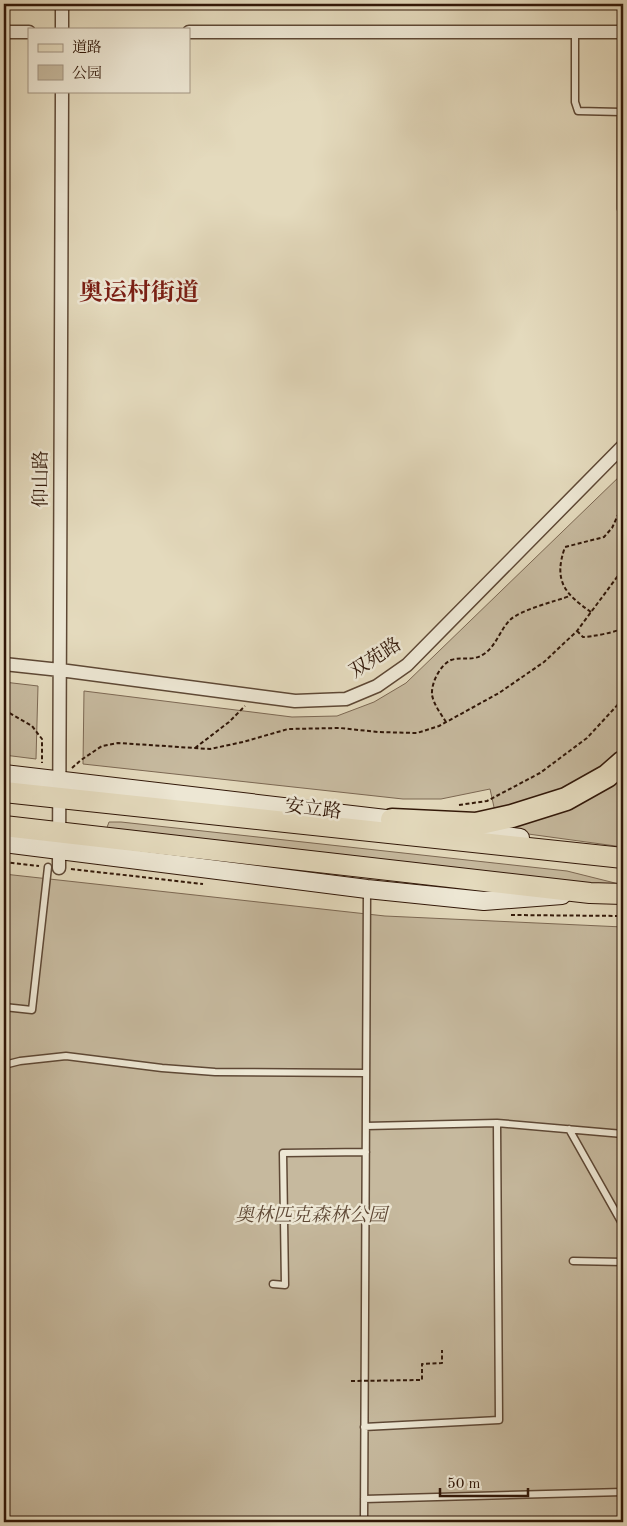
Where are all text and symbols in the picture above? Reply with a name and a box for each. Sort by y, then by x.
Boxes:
legend [28,28,190,92]
text: 道路 [72,39,102,56]
text: 公园 [72,65,102,82]
district label: 奥运村街道 [79,279,199,306]
street label: 仰山路 [31,450,52,508]
street label: 双苑路 [346,634,405,682]
street label: 安立路 [284,794,343,823]
park label: 奥林匹克森林公园 [235,1204,390,1226]
scale bar [440,1466,527,1498]
text: 50 m [447,1477,481,1492]

